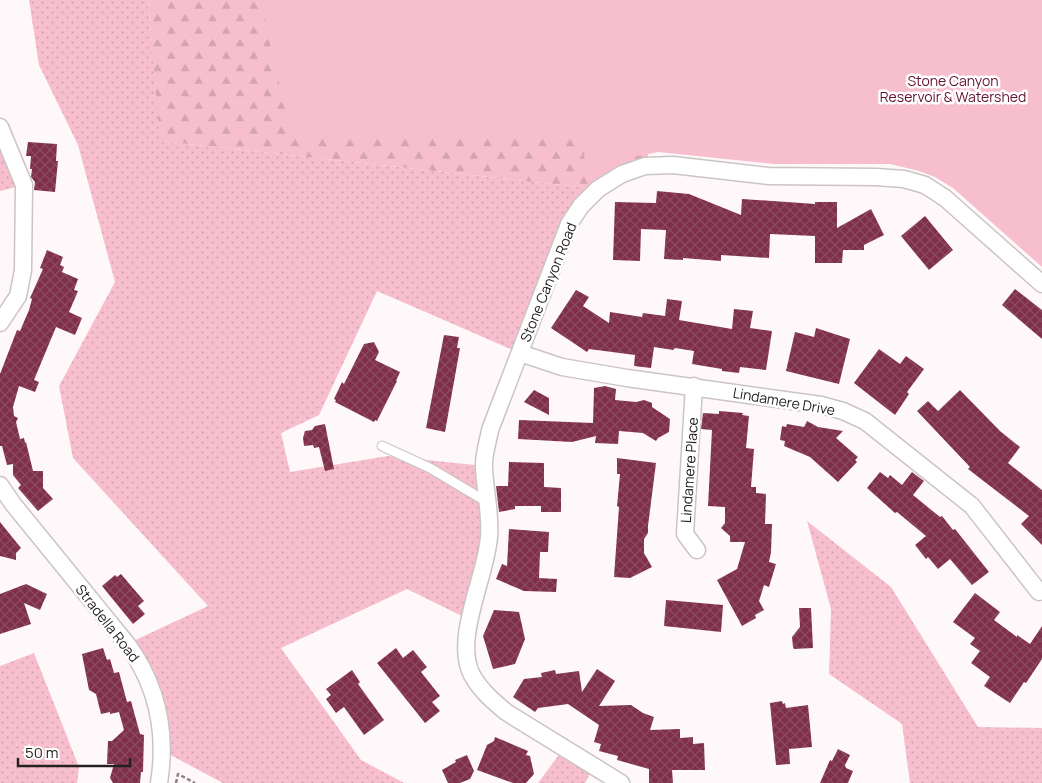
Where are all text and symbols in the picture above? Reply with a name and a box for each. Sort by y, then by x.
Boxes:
park label: Stone Canyon Reservoir & Watershed [880,71,1026,106]
street label: Stone Canyon Road [515,220,581,344]
street label: Lindamere Drive [731,383,837,419]
street label: Lindamere Place [676,417,702,523]
street label: Stradella Road [72,580,144,666]
scale bar [18,736,130,768]
text: 50 m [25,742,59,763]

